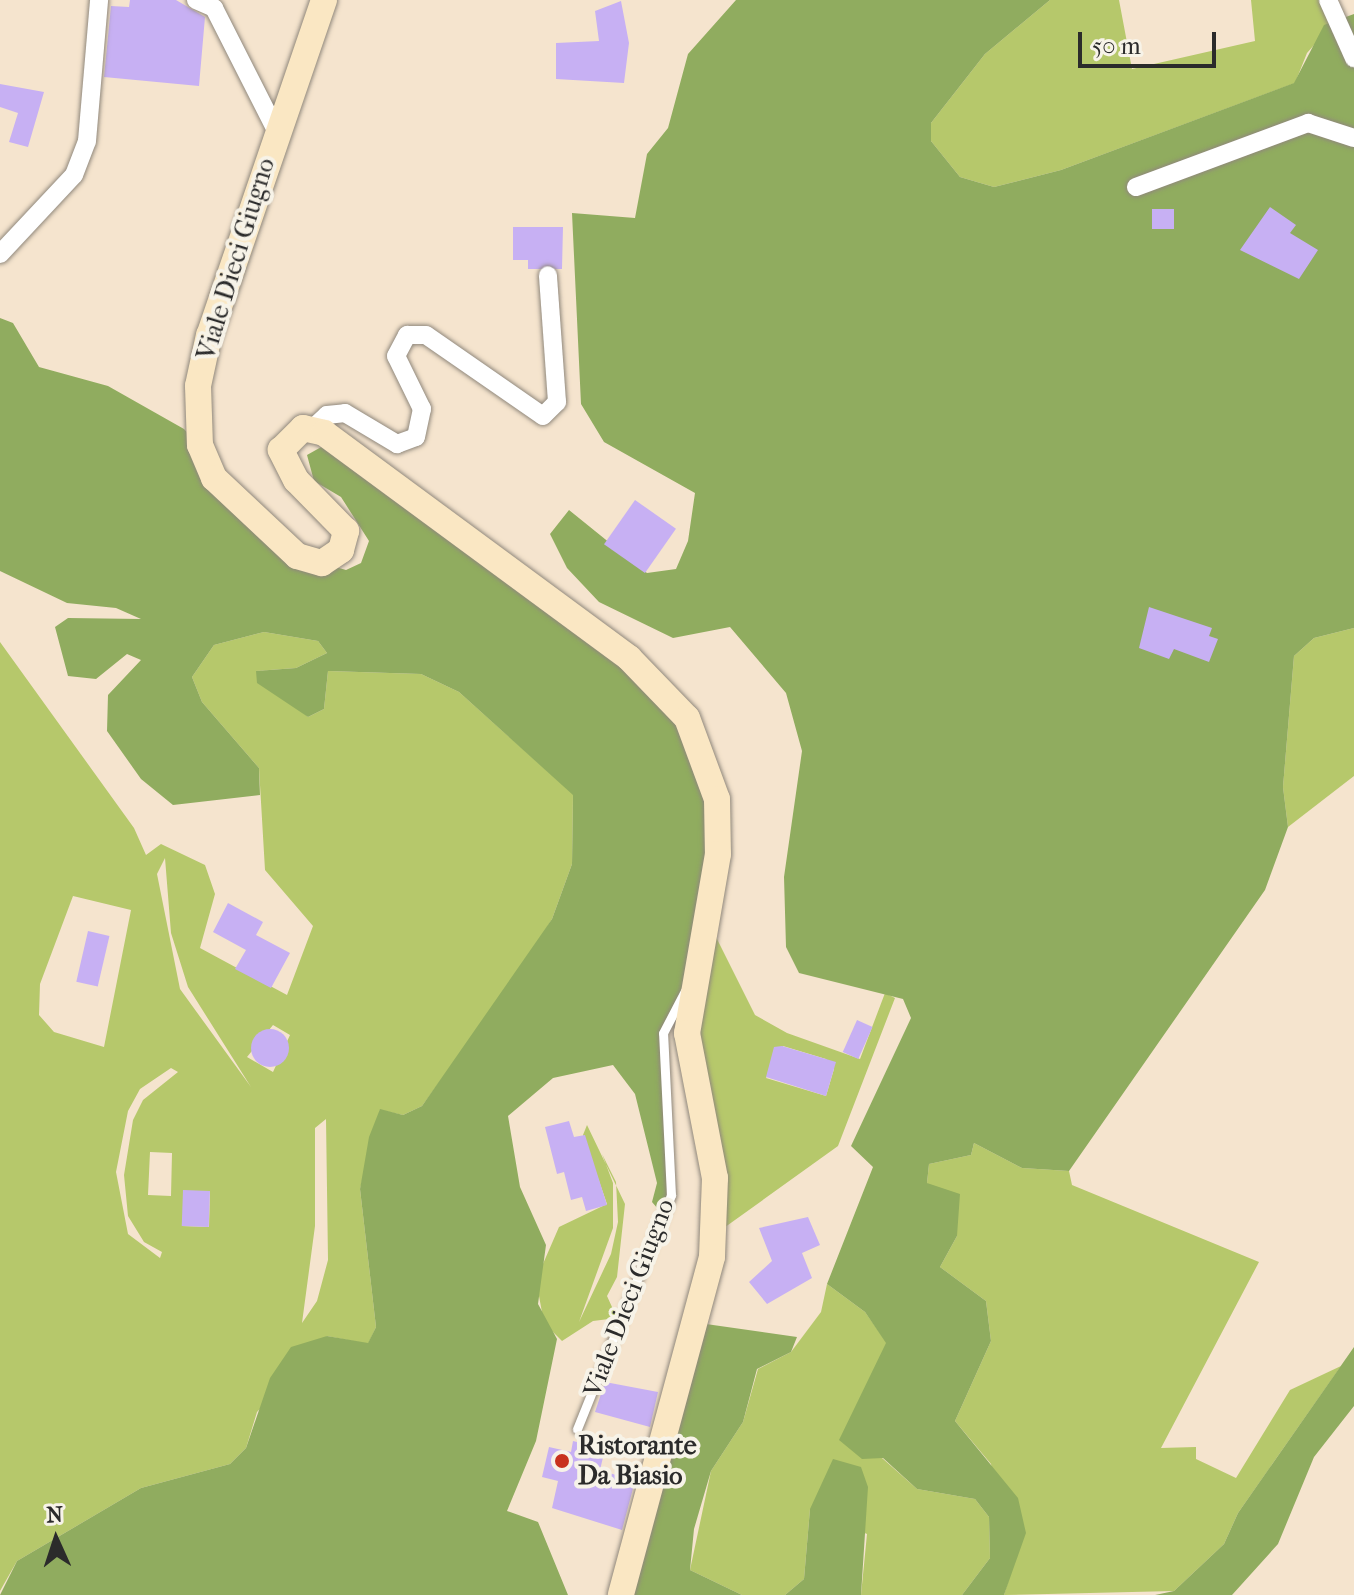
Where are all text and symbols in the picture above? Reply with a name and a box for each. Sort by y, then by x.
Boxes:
scale bar [1082,16,1220,66]
text: 50 m [1092,32,1141,60]
street label: Viale Dieci Giugno [190,154,282,364]
street label: Viale Dieci Giugno [577,1195,681,1401]
place label: Ristorante Da Biasio [578,1430,697,1492]
marker: Ristorante Da Biasio [553,1452,571,1470]
north arrow [16,1499,96,1579]
text: N [46,1502,64,1528]

